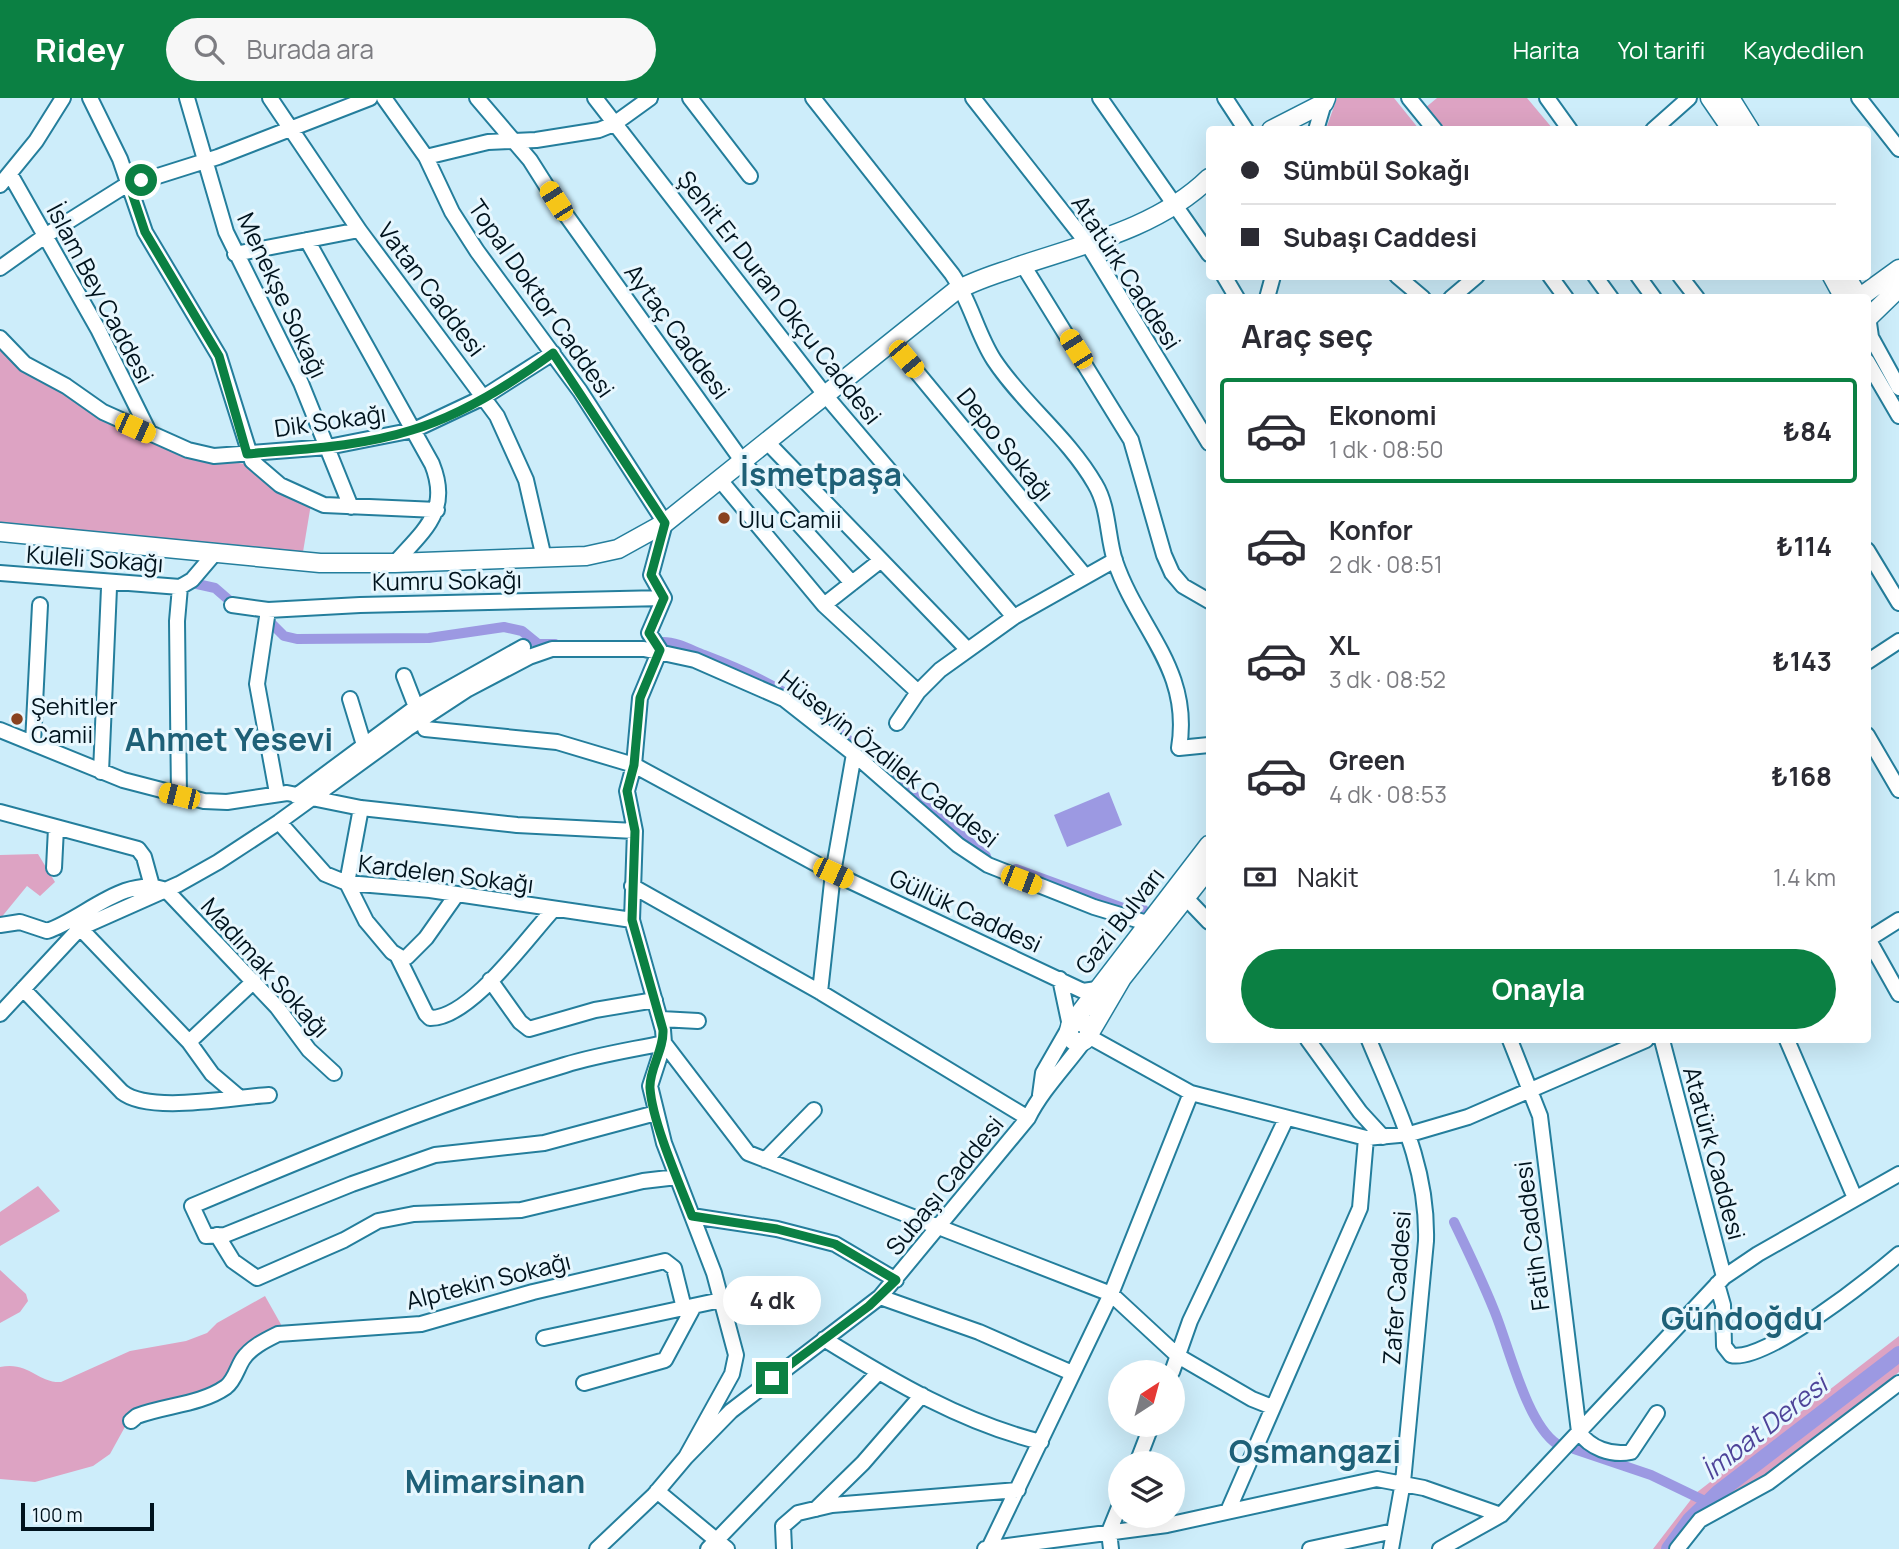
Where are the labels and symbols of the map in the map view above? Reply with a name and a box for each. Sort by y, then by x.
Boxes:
street label: Şehit Er Duran Okçu Caddesi [670,163,890,431]
route start [125,164,157,196]
car [536,178,577,224]
street label: Atatürk Caddesi [1065,188,1189,356]
street label: Topal Doktor Caddesi [461,192,623,404]
street label: İslam Bey Caddesi [40,197,162,389]
street label: Menekşe Sokağı [230,207,336,383]
street label: Vatan Caddesi [371,215,493,363]
street label: Aytaç Caddesi [618,257,738,405]
car [1056,326,1097,372]
car [885,336,928,382]
street label: Depo Sokağı [950,380,1062,508]
street label: Dik Sokağı [272,396,388,444]
car [112,410,159,446]
district label: İsmetpaşa [740,452,902,496]
place label: Ulu Camii [738,502,842,535]
marker: Ulu Camii [716,510,732,526]
street label: Kuleli Sokağı [25,537,165,579]
street label: Kumru Sokağı [372,562,522,598]
street label: Hüseyin Özdilek Caddesi [772,662,1006,854]
place label: Şehitler Camii [31,689,118,750]
marker: Şehitler Camii [9,711,25,727]
district label: Ahmet Yesevi [125,717,333,761]
car [157,781,202,811]
street label: Kardelen Sokağı [356,846,536,900]
car [810,855,857,891]
street label: Güllük Caddesi [884,860,1048,960]
street label: Gazi Bulvarı [1067,860,1171,980]
car [998,863,1045,897]
street label: Madımak Sokağı [194,890,338,1044]
street label: Atatürk Caddesi [1676,1063,1754,1243]
street label: Subaşı Caddesi [877,1108,1011,1262]
street label: Fatih Caddesi [1505,1159,1557,1313]
street label: Zafer Caddesi [1374,1210,1418,1366]
street label: Alptekin Sokağı [402,1244,574,1316]
callout: 4 dk [723,1276,821,1326]
district label: Gündoğdu [1661,1296,1823,1340]
north arrow [1108,1360,1185,1437]
route end [756,1362,788,1394]
water label: İmbat Deresi [1694,1365,1837,1487]
district label: Osmangazi [1229,1429,1401,1473]
district label: Mimarsinan [405,1459,585,1503]
scale bar [21,1500,154,1532]

